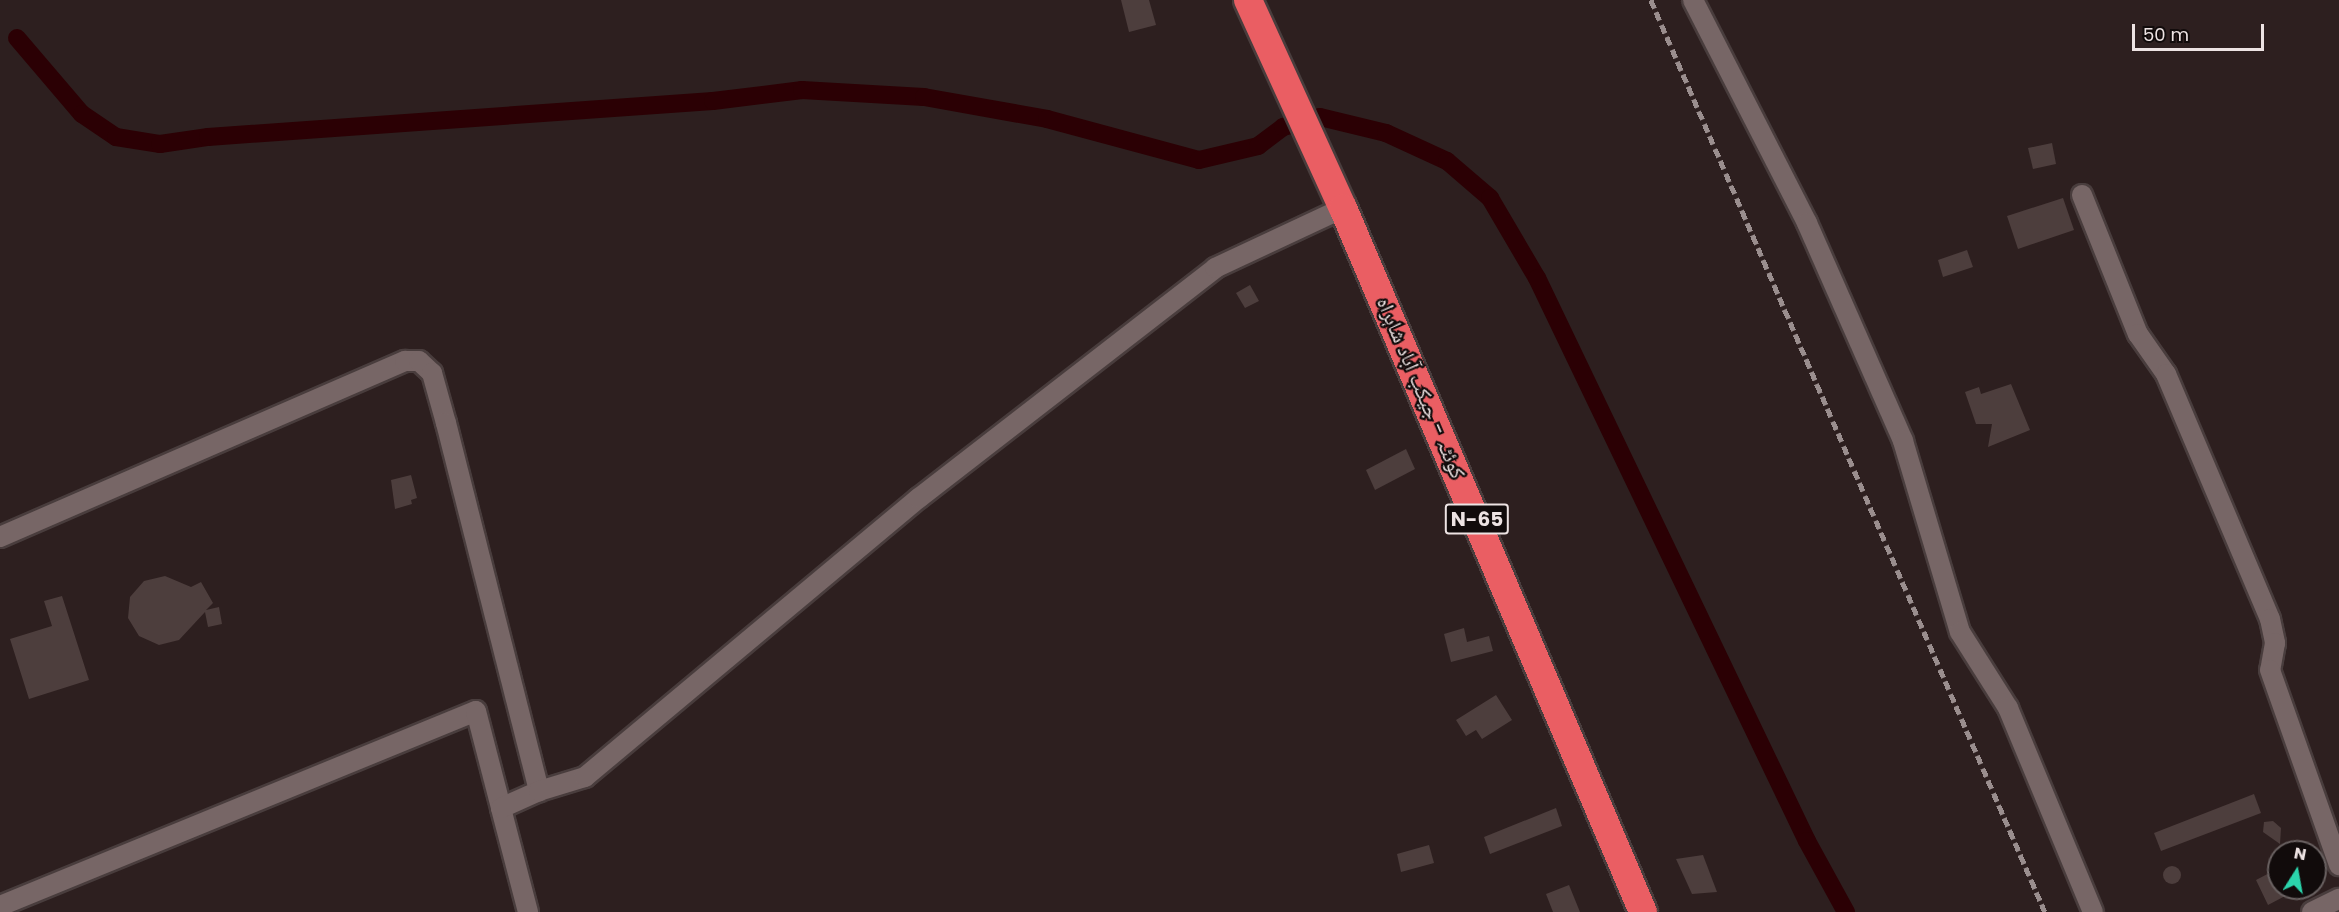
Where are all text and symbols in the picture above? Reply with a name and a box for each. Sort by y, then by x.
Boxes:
scale bar [2135,12,2267,50]
text: 50 m [2143,22,2189,47]
street label: کوئٹہ - جیکب آباد شاہراہ [1371,293,1471,483]
road number: N-65 [1444,502,1510,536]
north arrow [2267,840,2327,900]
text: N [2292,841,2308,866]

